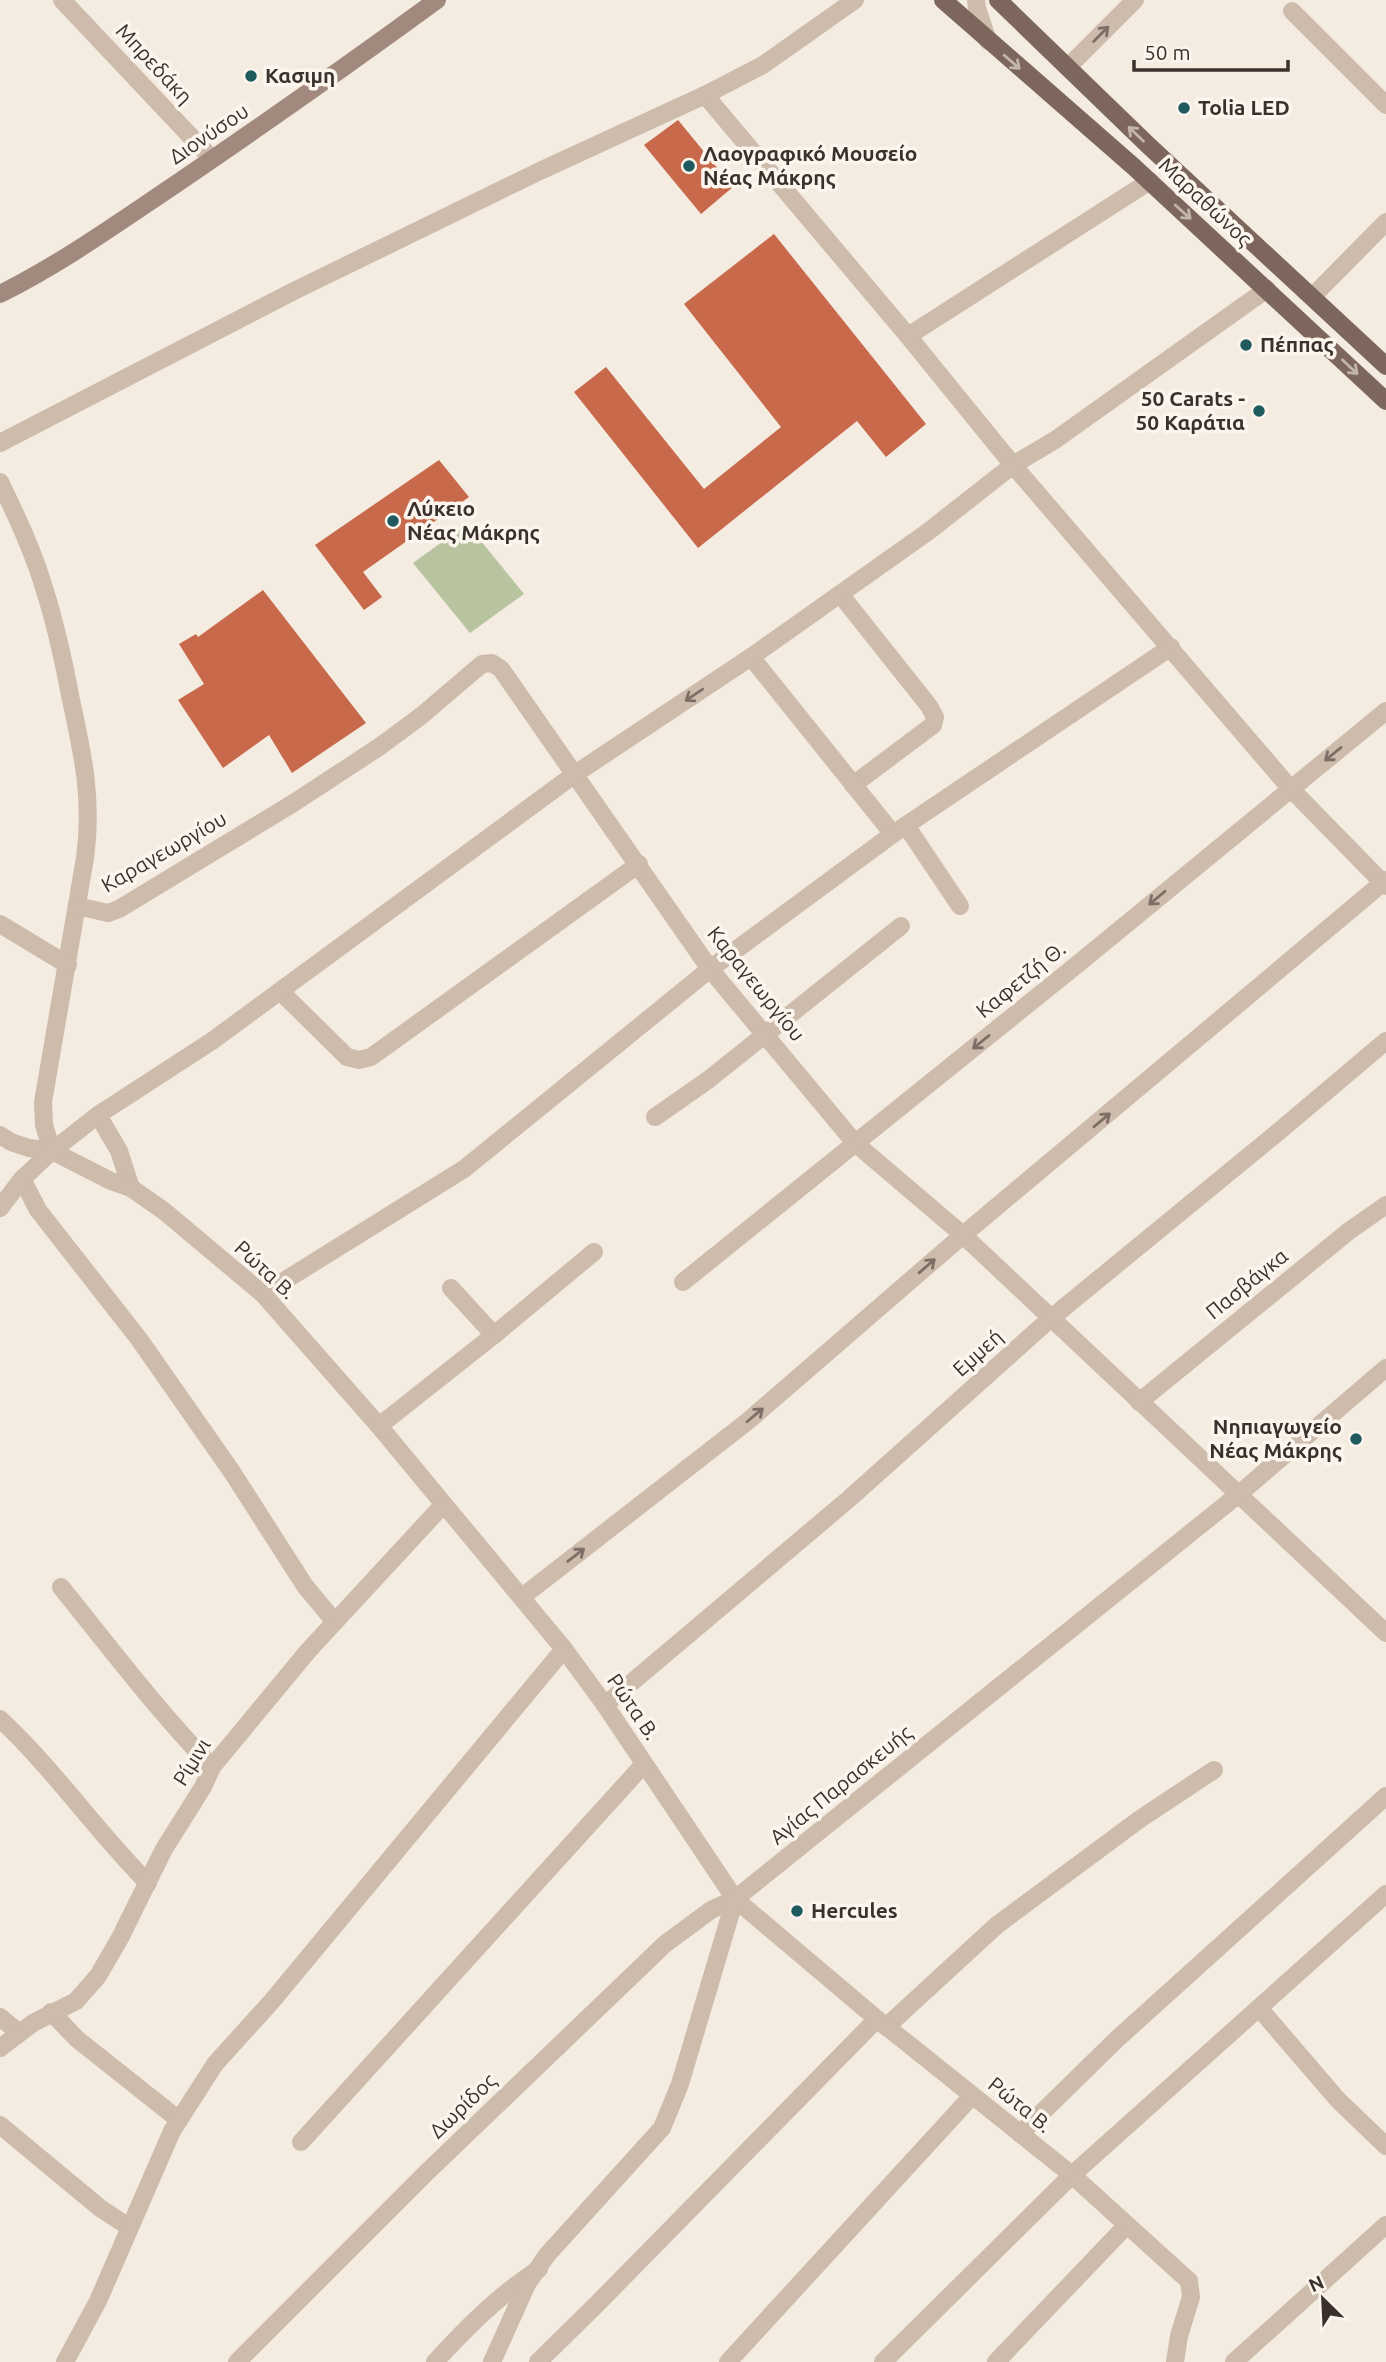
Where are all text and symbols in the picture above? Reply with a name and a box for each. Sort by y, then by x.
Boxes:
street label: Μπρεδάκη [112,18,198,108]
one-way arrow [1093,25,1110,42]
scale bar [1134,28,1288,72]
text: 50 m [1144,40,1191,64]
one-way arrow [1003,54,1021,70]
place label: Κασιμη [265,63,335,87]
marker: Κασιμη [243,68,259,84]
place label: Tolia LED [1198,95,1290,119]
street label: Διονύσου [164,98,253,168]
marker: Tolia LED [1176,100,1192,116]
one-way arrow [1128,125,1145,142]
place label: Λαογραφικό Μουσείο Νέας Μάκρης [703,141,917,189]
street label: Μαραθώνος [1154,152,1257,251]
marker: Λαογραφικό Μουσείο Νέας Μάκρης [681,158,697,174]
one-way arrow [1174,204,1192,220]
place label: Πέππας [1260,332,1334,356]
marker: Πέππας [1238,337,1254,353]
one-way arrow [1341,358,1358,375]
place label: 50 Carats - 50 Καράτια [1136,386,1245,434]
marker: 50 Carats - 50 Καράτια [1251,403,1267,419]
place label: Λύκειο Νέας Μάκρης [407,496,540,544]
marker: Λύκειο Νέας Μάκρης [385,513,401,529]
one-way arrow [684,688,704,702]
one-way arrow [1324,746,1342,762]
street label: Καραγεωργίου [97,806,230,897]
one-way arrow [1148,890,1166,906]
street label: Καραγεωργίου [703,921,810,1045]
street label: Καφετζή Θ. [971,936,1070,1022]
one-way arrow [972,1034,990,1050]
one-way arrow [1092,1112,1110,1128]
street label: Ρώτα Β. [230,1235,301,1304]
street label: Πασβάγκα [1201,1243,1292,1324]
one-way arrow [918,1258,936,1274]
street label: Εμμεή [948,1324,1007,1381]
one-way arrow [746,1407,764,1423]
place label: Νηπιαγωγείο Νέας Μάκρης [1209,1414,1342,1462]
marker: Νηπιαγωγείο Νέας Μάκρης [1348,1431,1364,1447]
one-way arrow [567,1548,585,1563]
street label: Ρώτα Β. [603,1669,665,1744]
street label: Αγίας Παρασκευής [765,1719,916,1849]
street label: Ρίμινι [167,1733,215,1790]
place label: Hercules [811,1898,898,1922]
marker: Hercules [789,1903,805,1919]
street label: Δωρίδος [424,2068,501,2143]
street label: Ρώτα Β. [984,2071,1057,2137]
north arrow [1288,2264,1358,2334]
text: N [1305,2271,1327,2296]

